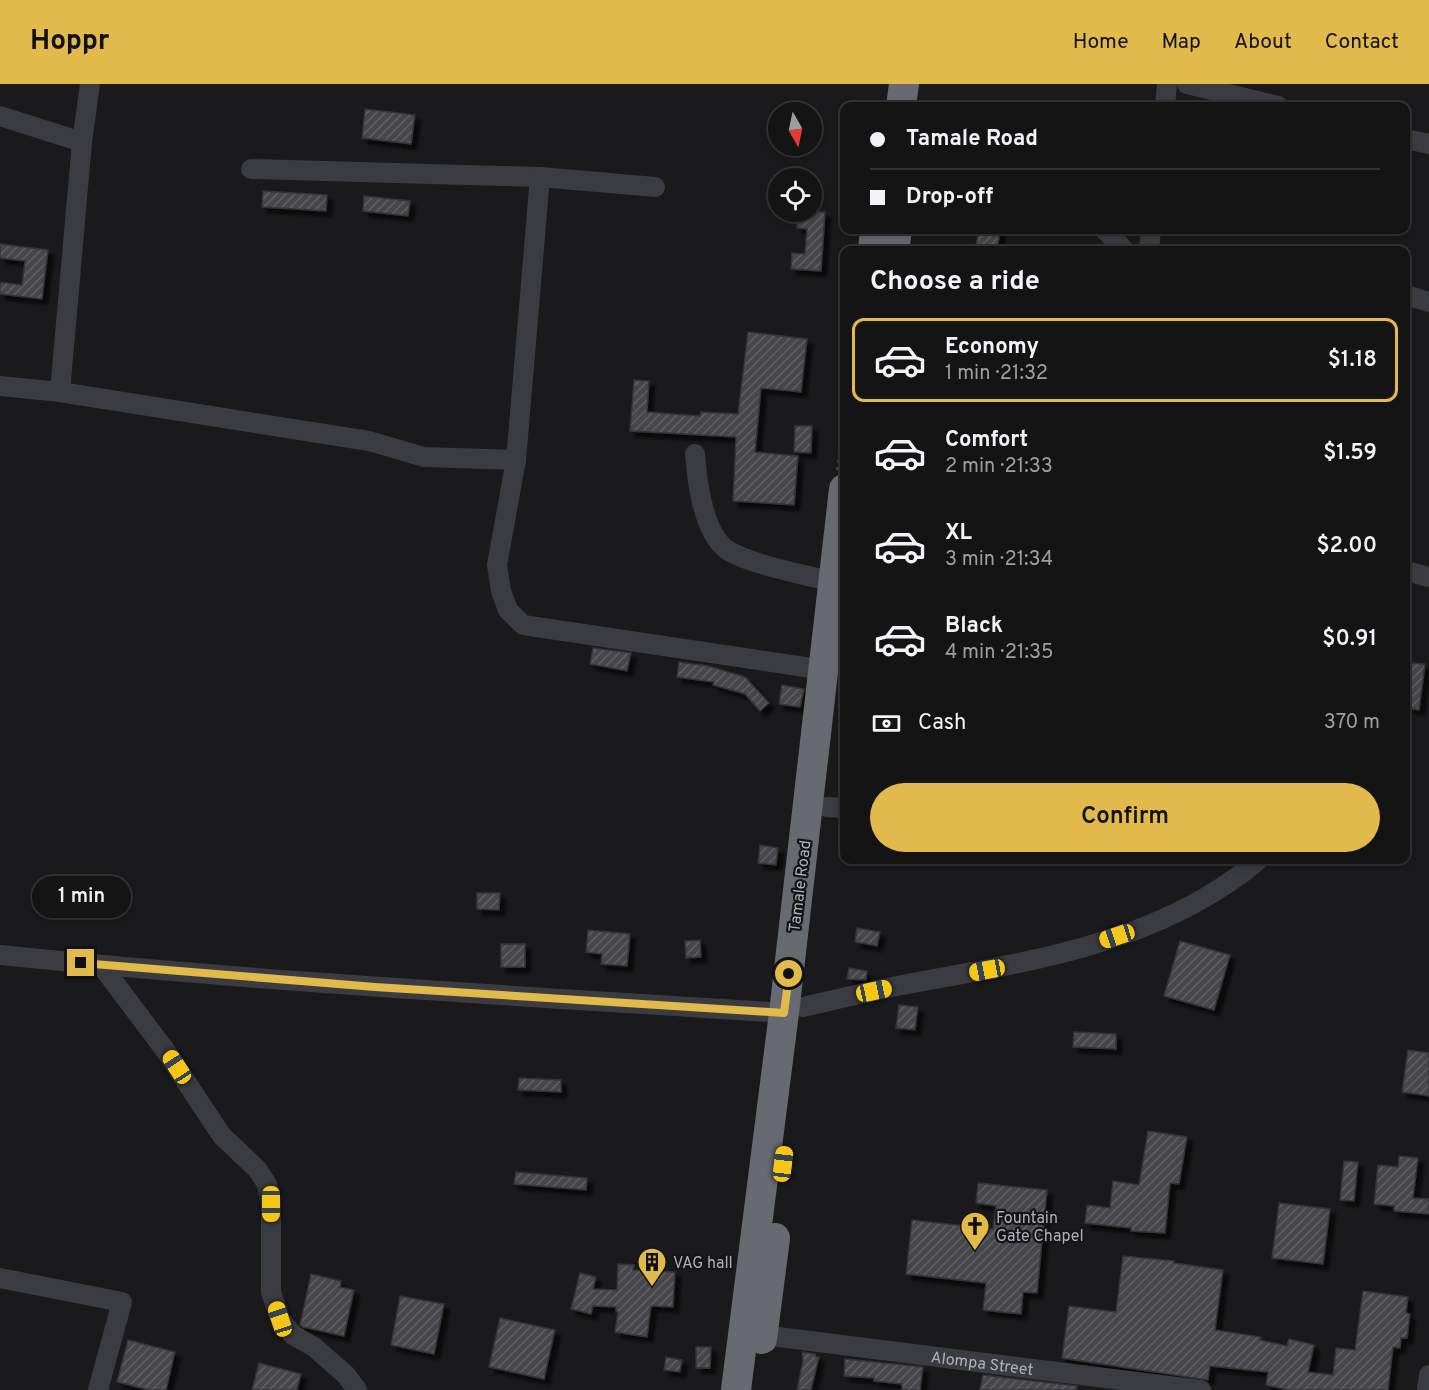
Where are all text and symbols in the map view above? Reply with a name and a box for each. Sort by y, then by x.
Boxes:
text: Hoppr [30,24,109,60]
text: Home [1073,29,1129,56]
text: Map [1162,29,1201,56]
text: About [1234,29,1292,56]
text: Contact [1325,29,1399,56]
north arrow [768,102,822,156]
map controls [768,102,822,222]
text: Tamale Road [906,126,1038,153]
button: locate [768,168,822,222]
text: Drop-off [906,184,993,211]
text: Choose a ride [870,265,1040,299]
icon: car [873,333,927,387]
text: Economy [945,334,1039,361]
text: $1.18 [1328,347,1377,374]
text: 1 min · 21:32 [945,361,1048,387]
icon: car [873,426,927,480]
text: Comfort [945,427,1028,454]
text: $1.59 [1323,440,1377,467]
text: 2 min · 21:33 [945,454,1053,480]
icon: car [873,519,927,573]
text: XL [945,520,972,547]
text: $2.00 [1316,533,1377,560]
text: 3 min · 21:34 [945,547,1053,573]
icon: car [873,612,927,666]
text: Black [945,613,1003,640]
text: $0.91 [1322,626,1377,653]
text: 4 min · 21:35 [945,640,1053,666]
icon: cash [870,707,903,740]
text: Cash [918,710,967,737]
text: 370 m [1324,710,1380,736]
button: Confirm [870,783,1380,852]
street label: Tamale Road [785,839,817,933]
callout: 1 min [32,876,130,918]
text: 1 min [58,884,105,910]
car [1097,922,1137,950]
route end [67,949,94,976]
car [968,958,1006,982]
route start [775,960,802,987]
car [855,978,893,1004]
car [160,1047,194,1087]
car [772,1145,794,1183]
car [262,1186,280,1222]
place label: Fountain Gate Chapel [996,1209,1084,1247]
church icon: Fountain Gate Chapel [959,1210,991,1252]
building icon: VAG hall [636,1246,668,1288]
place label: VAG hall [673,1254,733,1274]
car [266,1299,294,1339]
street label: Alompa Street [930,1348,1035,1381]

